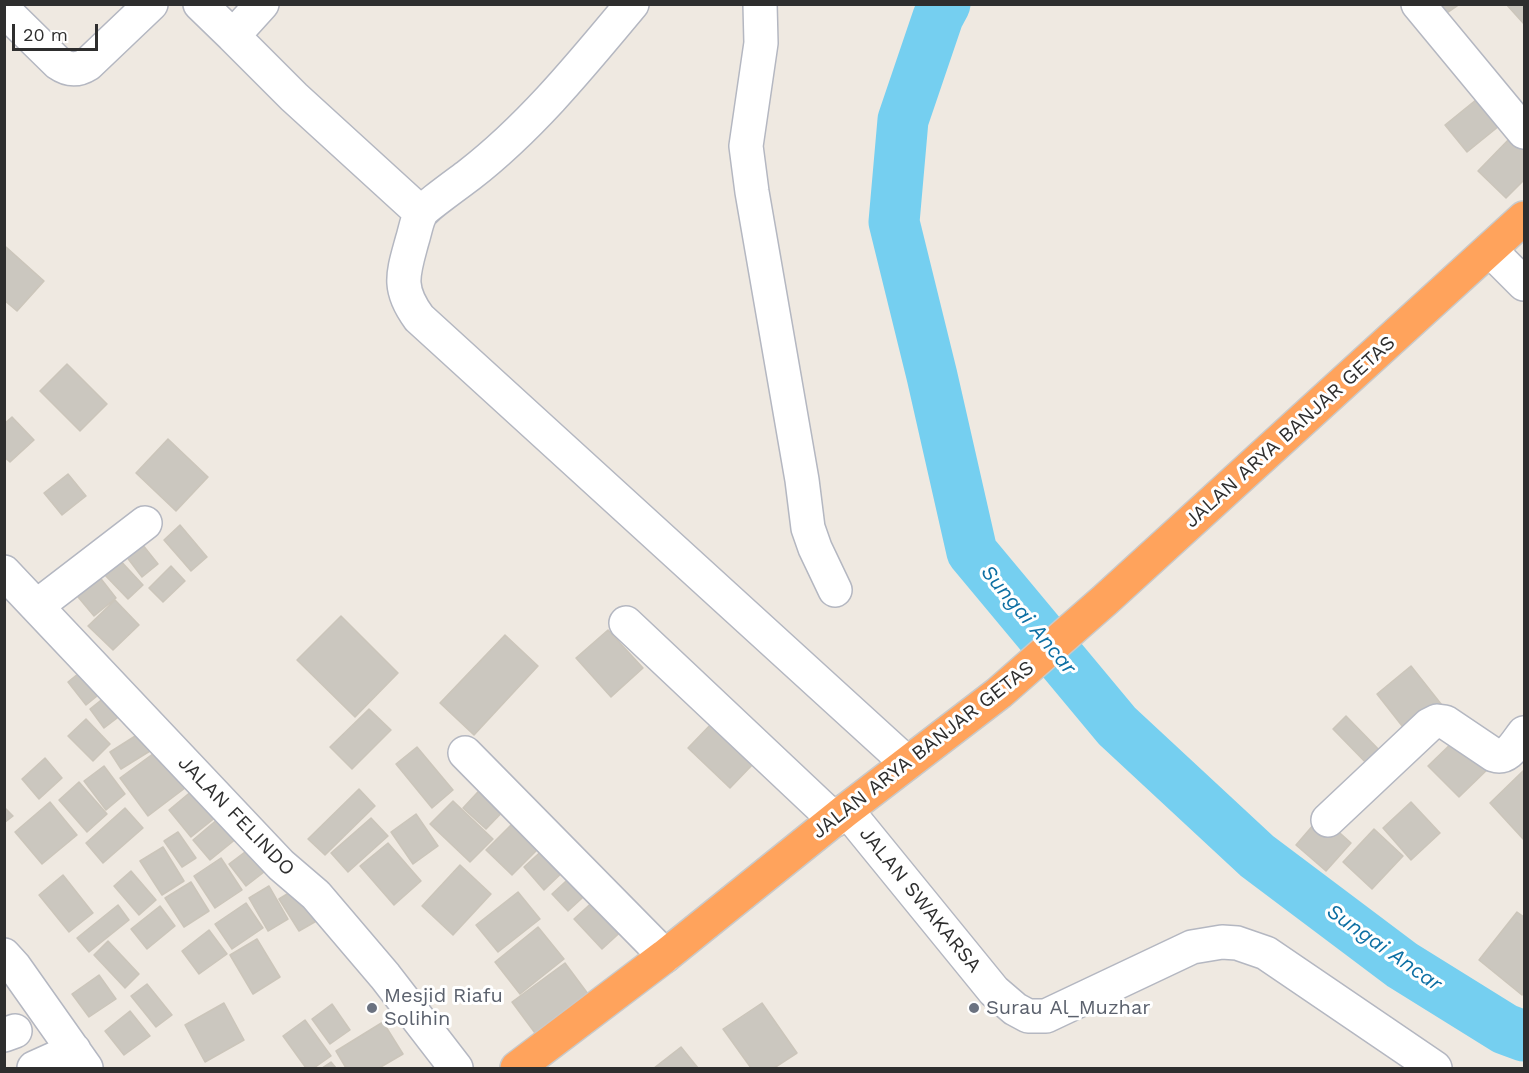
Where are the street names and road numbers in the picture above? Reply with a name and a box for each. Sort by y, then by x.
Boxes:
street label: JALAN ARYA BANJAR GETAS [1180,331,1400,533]
street label: JALAN ARYA BANJAR GETAS [807,656,1039,844]
street label: JALAN FELINDO [173,751,299,881]
street label: JALAN SWAKARSA [854,822,986,978]

